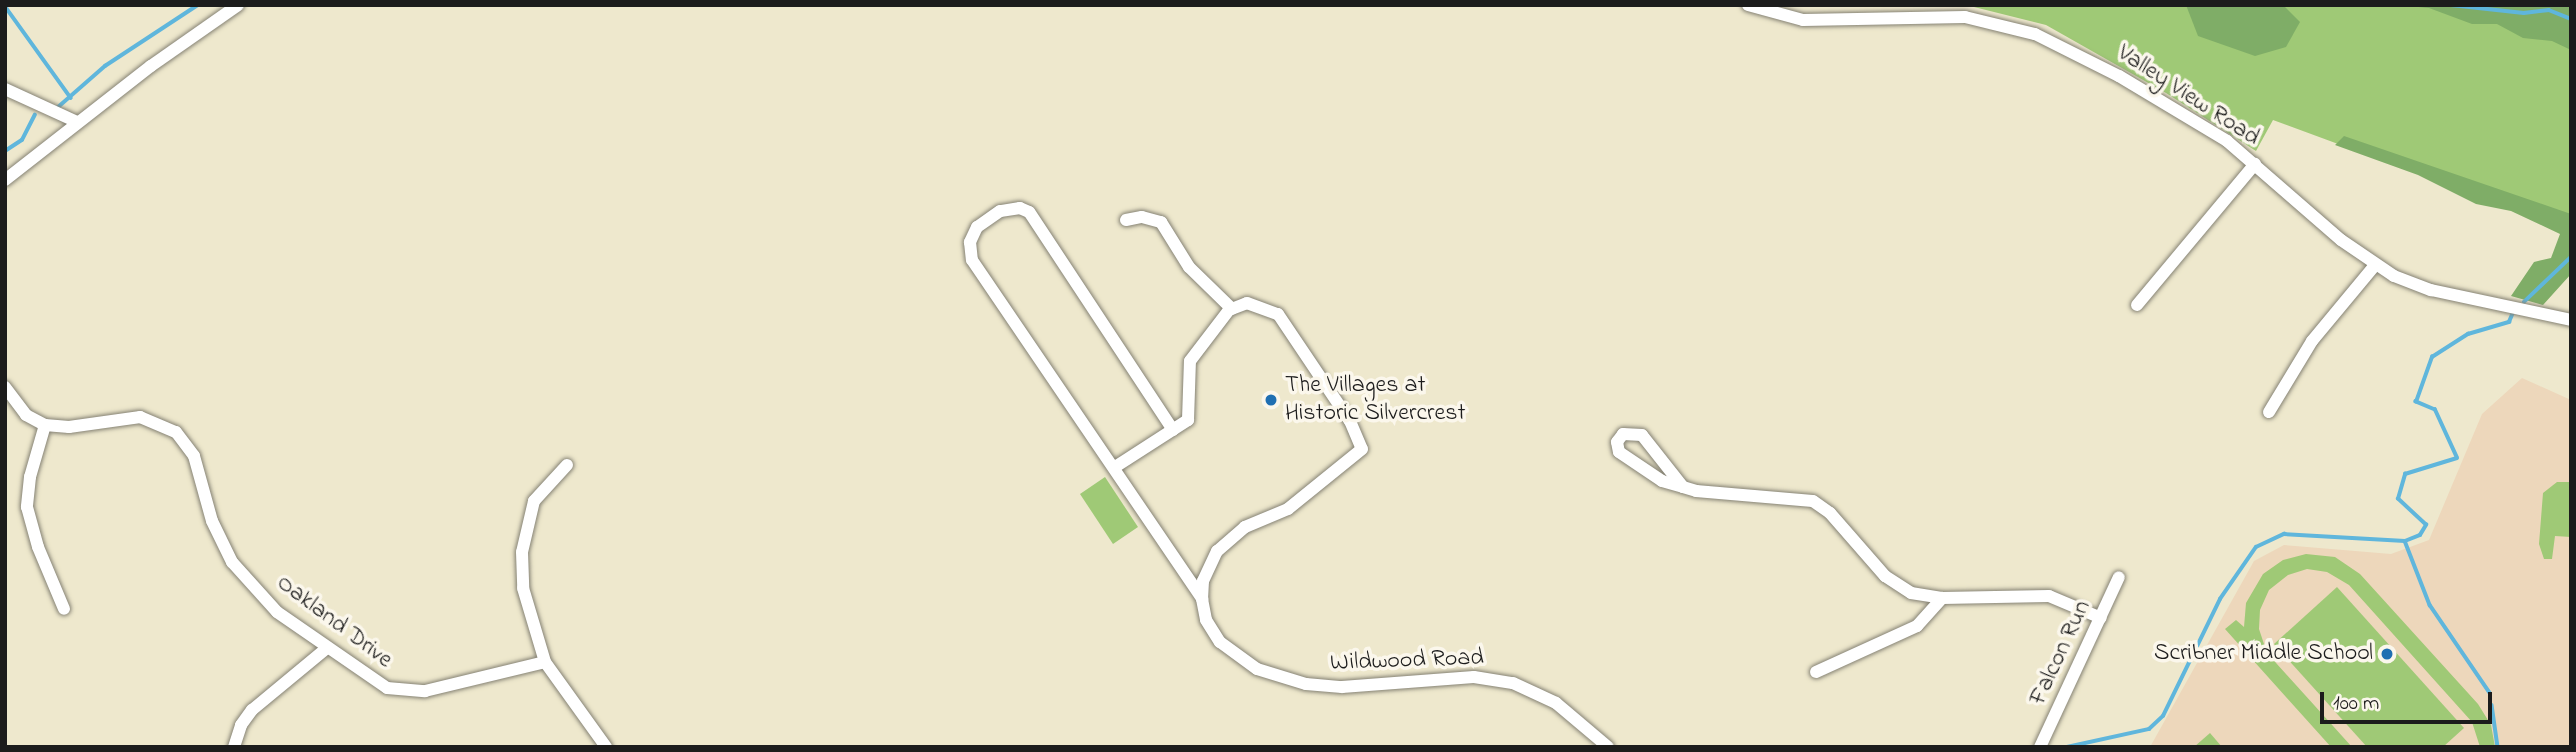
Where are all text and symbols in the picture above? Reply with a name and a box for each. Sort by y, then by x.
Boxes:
street label: Valley View Road [2111,39,2265,153]
place label: The Villages at Historic Silvercrest [1285,372,1466,428]
marker: The Villages at Historic Silvercrest [1263,392,1279,408]
street label: Oakland Drive [270,569,398,675]
street label: Falcon Run [2024,596,2098,710]
place label: Scribner Middle School [2154,640,2373,668]
street label: Wildwood Road [1330,644,1484,678]
marker: Scribner Middle School [2379,646,2395,662]
scale bar [2324,678,2496,722]
text: 100 m [2333,689,2379,719]

